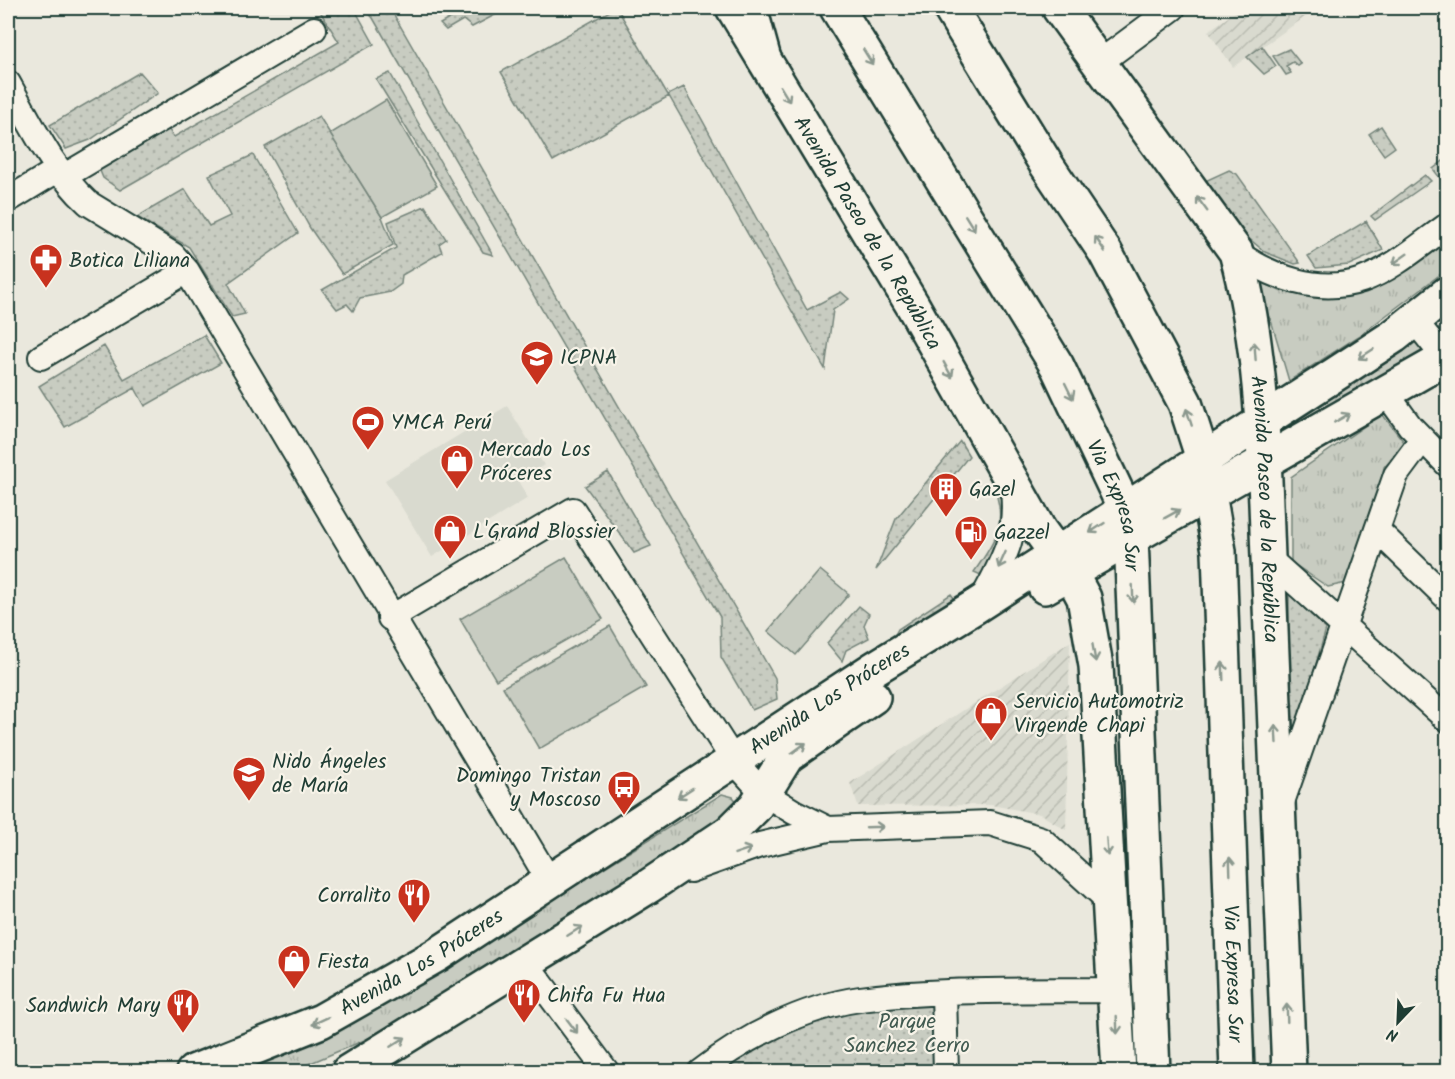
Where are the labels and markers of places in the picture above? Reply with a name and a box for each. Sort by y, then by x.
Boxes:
pharmacy icon: Botica Liliana [28,242,64,289]
place label: Botica Liliana [69,245,190,278]
school or university icon: ICPNA [519,339,555,386]
place label: ICPNA [560,342,617,375]
sports icon: YMCA Perú [350,404,386,451]
place label: YMCA Perú [391,407,492,440]
place label: Mercado Los Próceres [480,434,591,491]
shop icon: Mercado Los Próceres [439,443,475,490]
building icon: Gazel [928,471,964,518]
place label: Gazel [969,474,1016,507]
shop icon: L'Grand Blossier [432,513,468,560]
fuel station icon: Gazzel [953,514,989,561]
place label: L'Grand Blossier [473,516,616,549]
place label: Gazzel [994,517,1050,550]
place label: Servicio Automotriz Virgende Chapi [1014,686,1184,743]
shop icon: Servicio Automotriz Virgende Chapi [973,695,1009,742]
place label: Nido Ángeles de María [272,746,387,803]
school or university icon: Nido Ángeles de María [231,755,267,802]
place label: Domingo Tristan y Moscoso [456,760,601,817]
bus stop icon: Domingo Tristan y Moscoso [606,769,642,816]
restaurant icon: Corralito [396,877,432,924]
place label: Corralito [317,880,391,913]
shop icon: Fiesta [276,943,312,990]
place label: Fiesta [317,946,369,979]
restaurant icon: Chifa Fu Hua [506,977,542,1024]
place label: Chifa Fu Hua [547,980,666,1013]
restaurant icon: Sandwich Mary [165,987,201,1034]
place label: Sandwich Mary [26,990,160,1023]

